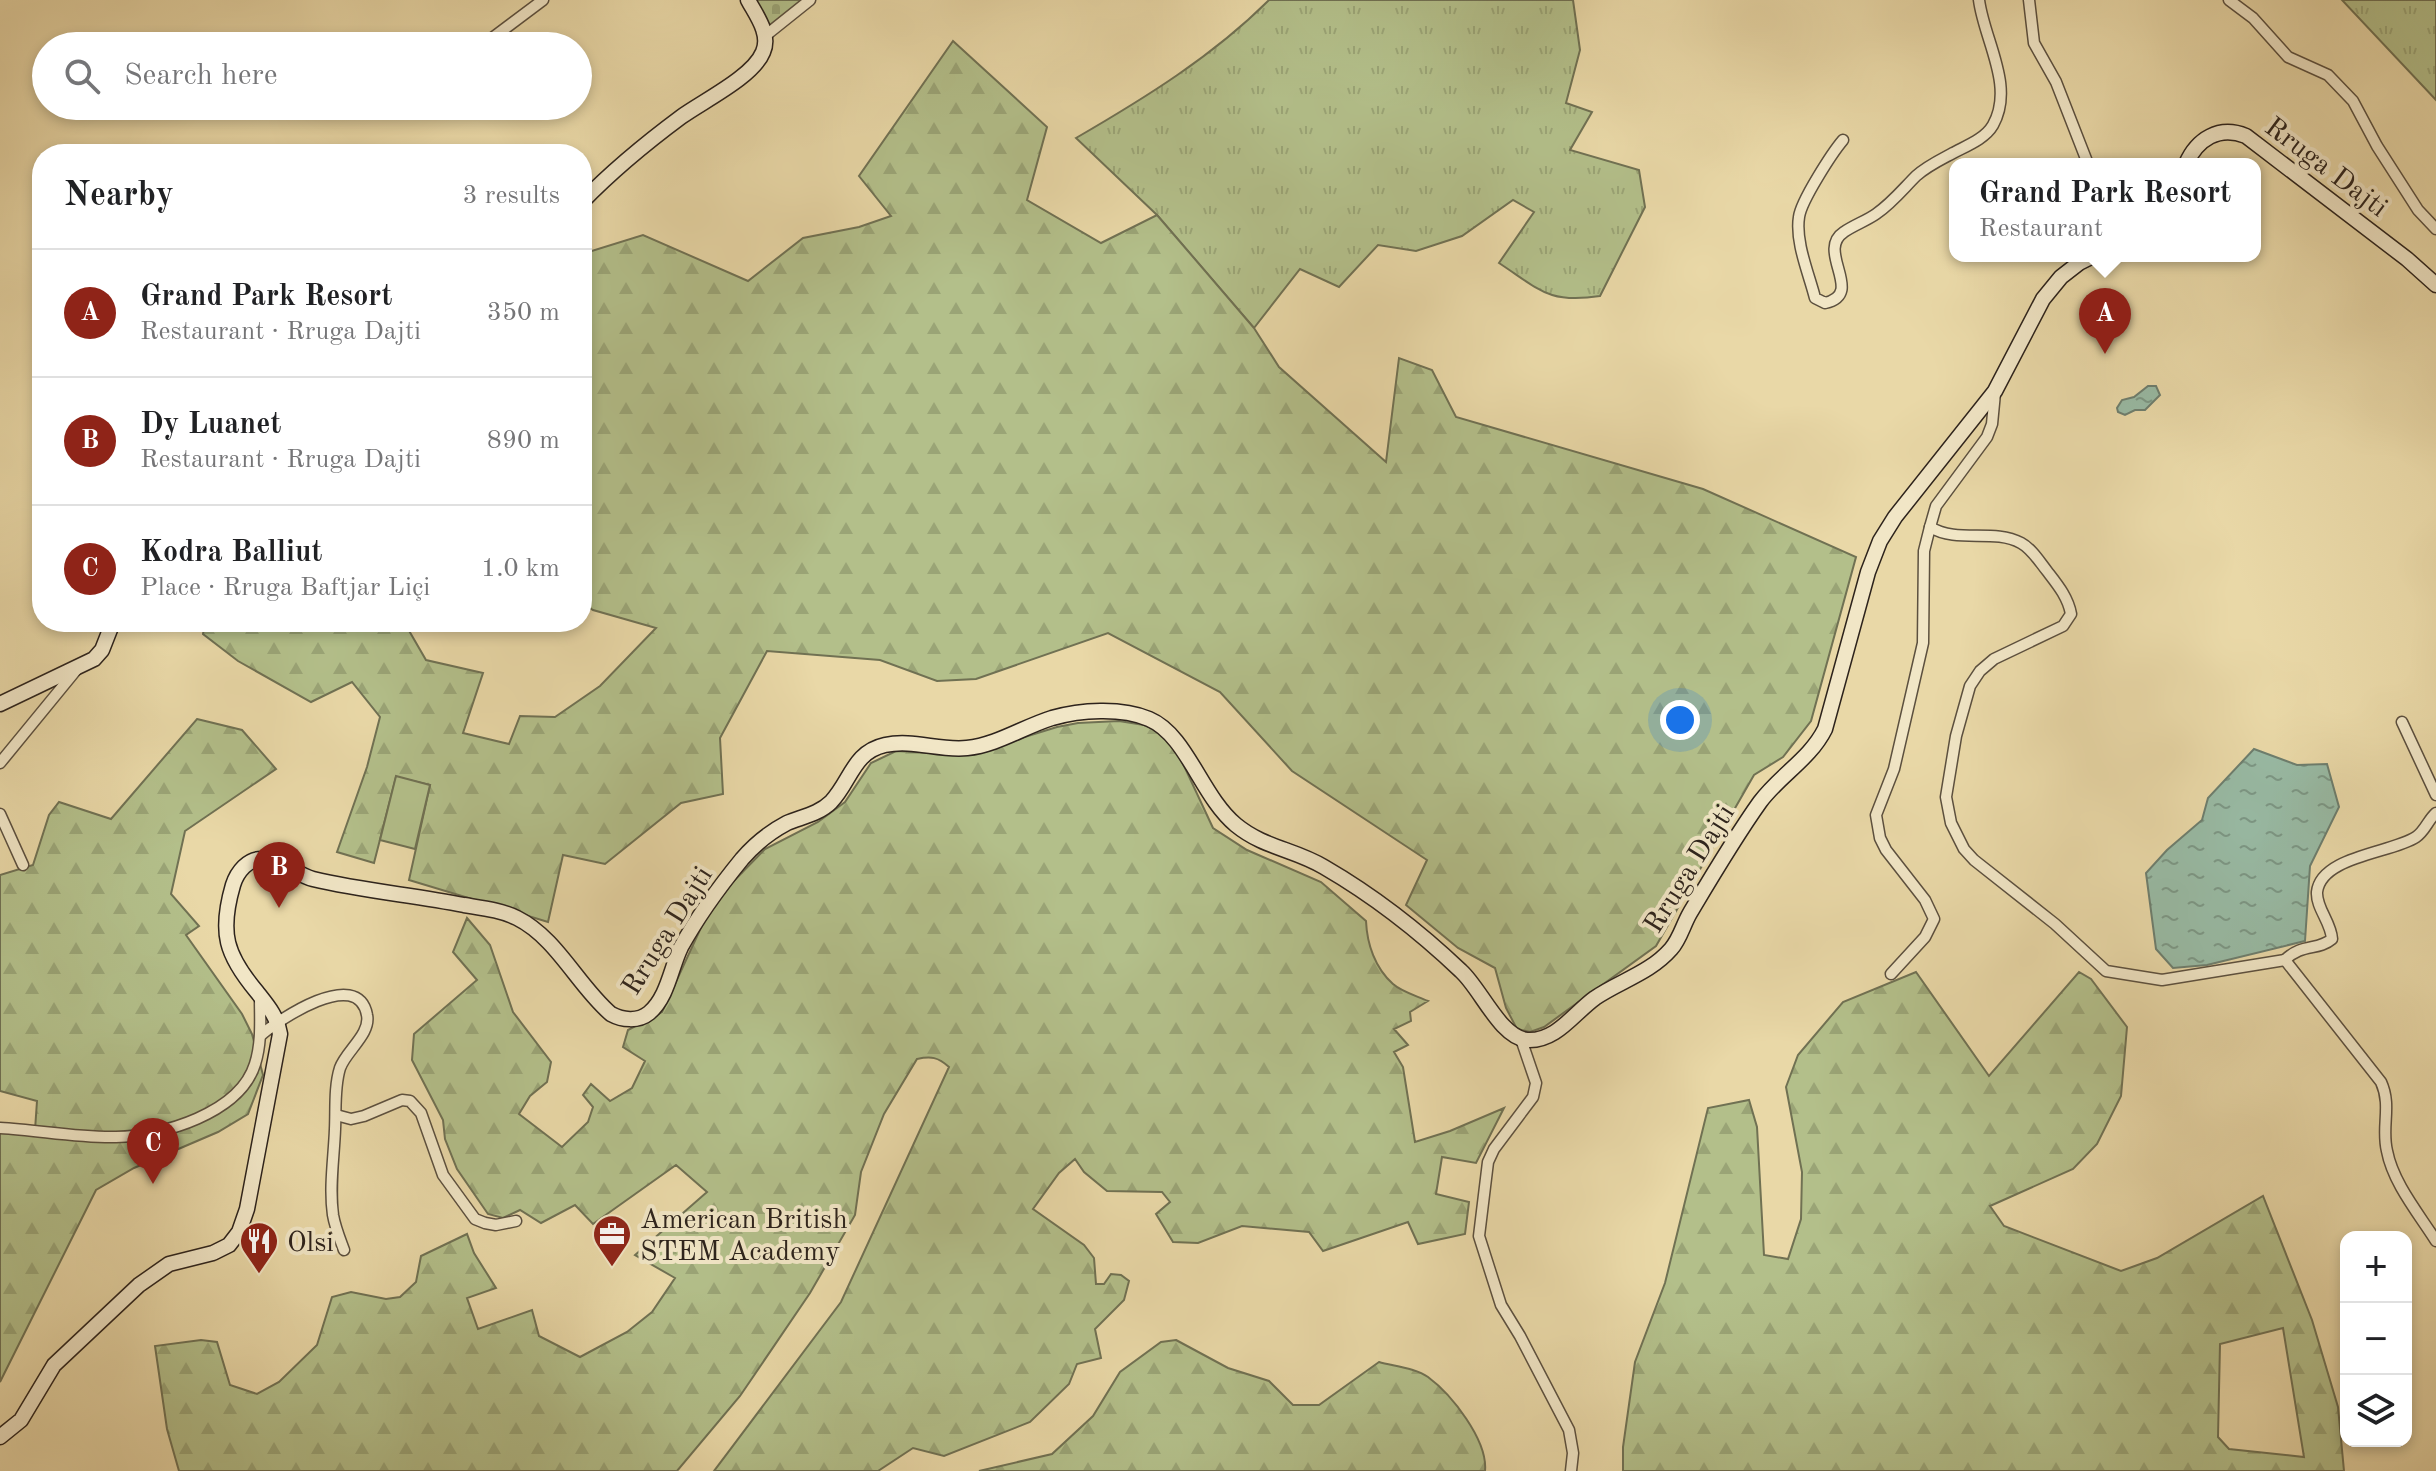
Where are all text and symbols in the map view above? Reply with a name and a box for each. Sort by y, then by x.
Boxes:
search box [32,32,592,120]
icon: search [60,54,104,98]
text: Search here [124,61,278,91]
street label: Rruga Dajti [2259,114,2392,223]
popup [1949,158,2261,262]
text: Nearby [64,179,174,213]
text: Grand Park Resort [1979,179,2231,209]
text: 3 results [462,183,560,209]
text: Restaurant [1979,216,2103,242]
text: Grand Park Resort [140,282,392,312]
pin: A [2079,288,2131,354]
text: A [80,300,100,326]
text: 350 m [487,300,560,326]
text: Restaurant · Rruga Dajti [140,319,421,345]
text: Dy Luanet [140,410,281,440]
text: B [81,428,99,454]
text: 890 m [487,428,560,454]
text: Restaurant · Rruga Dajti [140,447,421,473]
text: Kodra Balliut [140,538,322,568]
text: C [81,556,99,582]
text: 1.0 km [481,556,560,582]
text: Place · Rruga Baftjar Liçi [140,575,430,601]
your location [1660,700,1700,740]
street label: Rruga Dajti [1640,801,1741,939]
pin: B [253,842,305,908]
street label: Rruga Dajti [618,863,719,1001]
pin: C [127,1118,179,1184]
place label: American British STEM Academy [640,1207,848,1267]
office icon: American British STEM Academy [591,1213,633,1268]
restaurant icon: Olsi [238,1220,280,1275]
place label: Olsi [287,1230,334,1258]
map controls [2340,1231,2412,1447]
button: + [2340,1231,2412,1303]
button: − [2340,1303,2412,1375]
button: layers [2340,1375,2412,1447]

